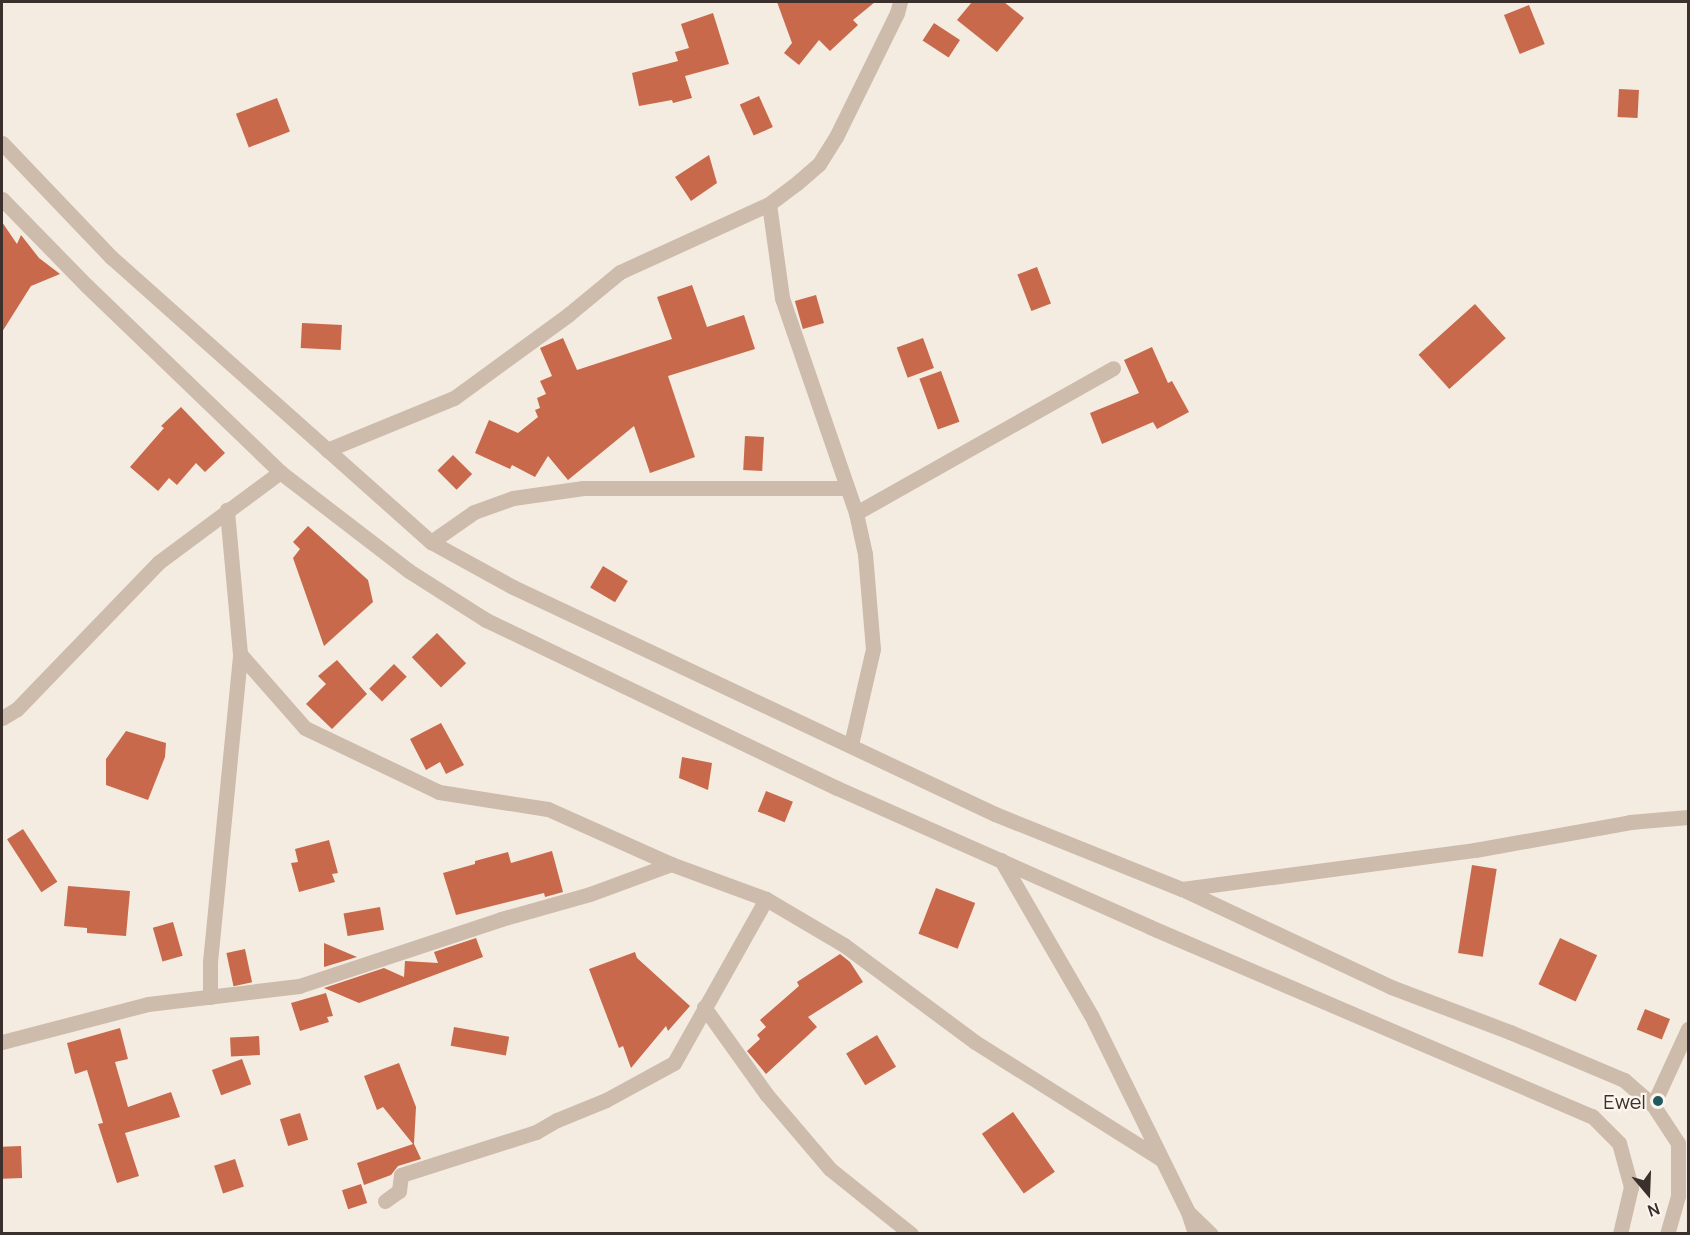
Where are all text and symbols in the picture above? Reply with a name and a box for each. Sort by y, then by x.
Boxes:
place label: Ewel [1603,1089,1646,1113]
marker: Ewel [1651,1094,1665,1108]
north arrow [1618,1163,1678,1223]
text: N [1645,1198,1663,1222]

